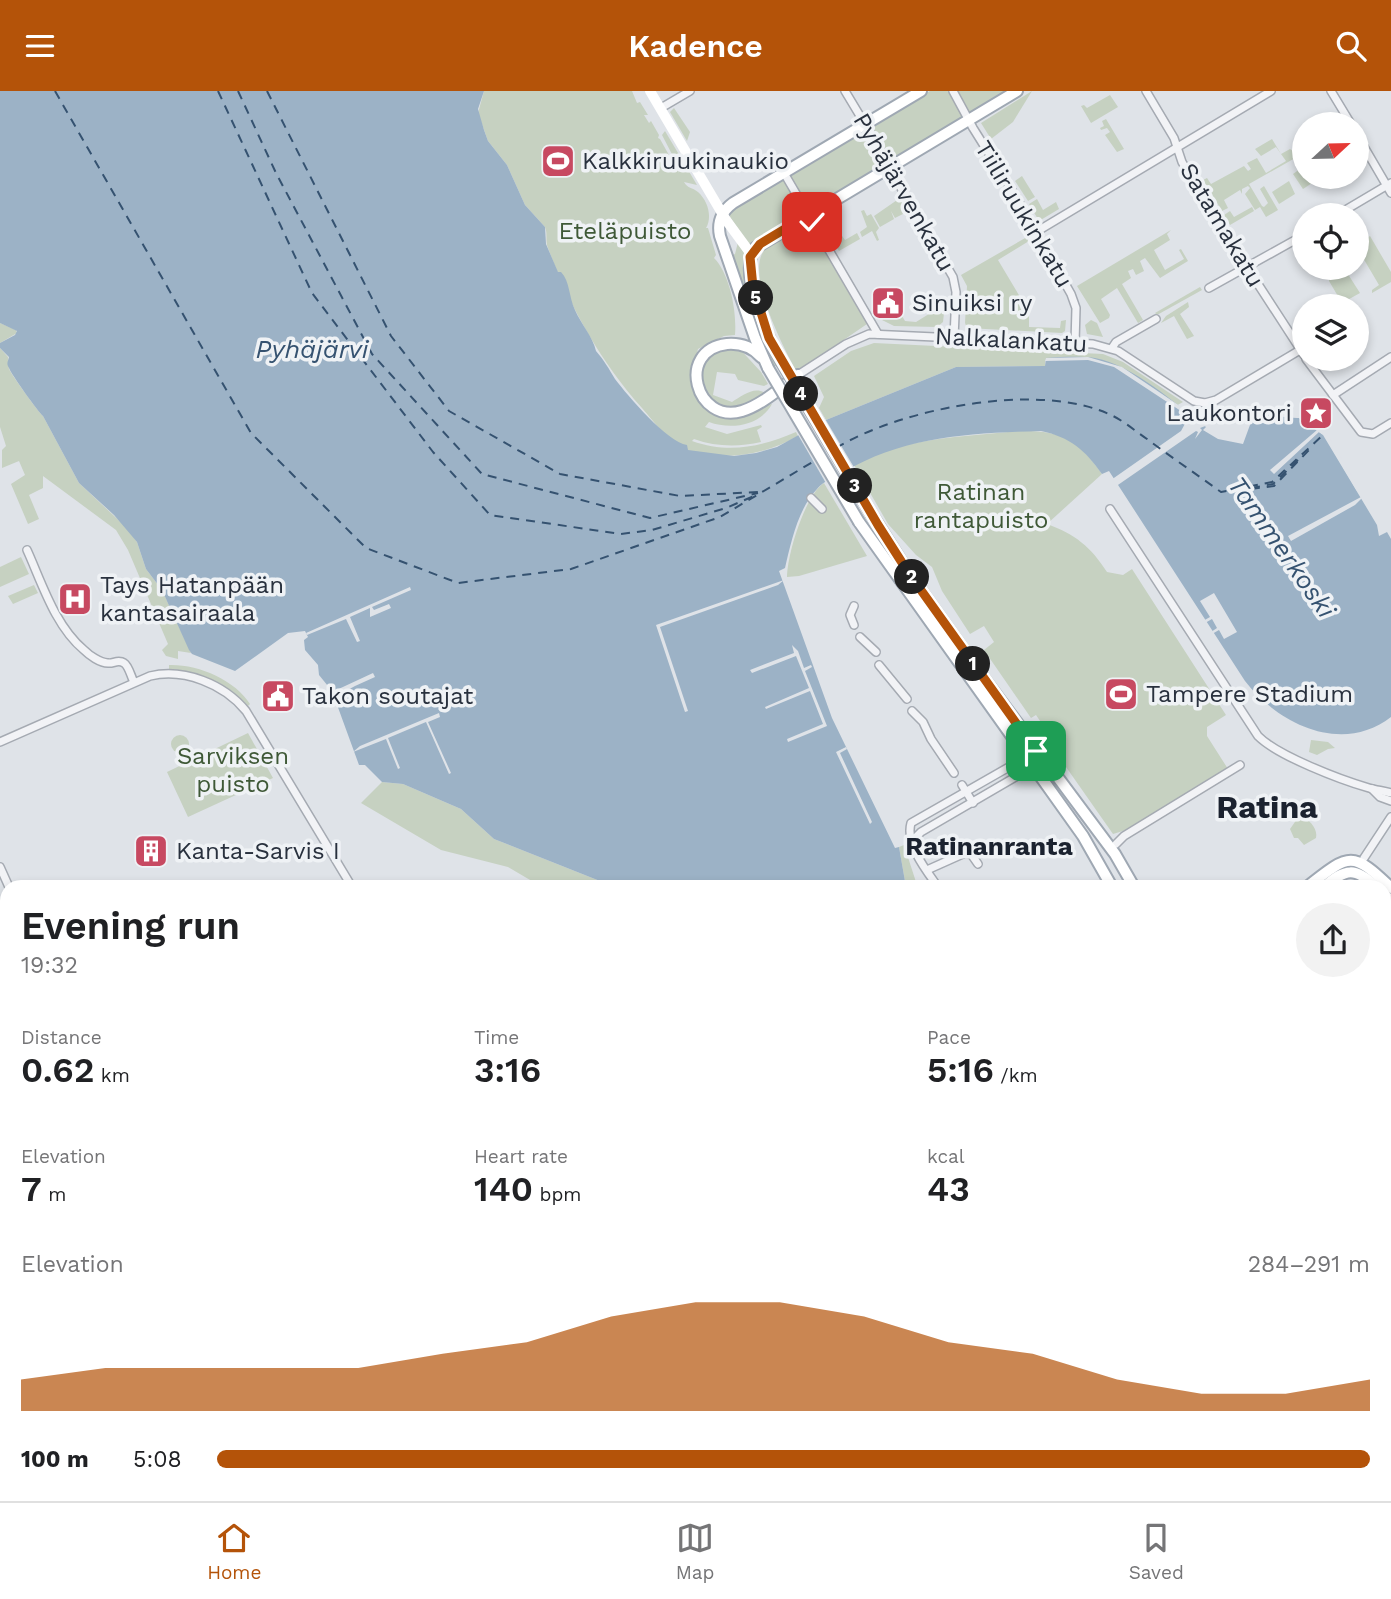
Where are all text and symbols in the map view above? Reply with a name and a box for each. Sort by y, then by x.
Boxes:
icon: menu [21,27,59,65]
text: Kadence [628,27,763,65]
icon: search [1332,27,1370,65]
street label: Pyhäjärvenkatu [847,108,961,276]
north arrow [1292,112,1368,189]
map controls [1292,112,1369,371]
street label: Tiiliruukinkatu [969,136,1079,292]
sports icon: Kalkkiruukinaukio [539,142,577,180]
place label: Kalkkiruukinaukio [582,147,789,175]
street label: Satamakatu [1174,158,1270,292]
pin [782,192,842,252]
icon: check [793,203,831,241]
button: locate [1292,203,1369,280]
park label: Eteläpuisto [558,217,692,245]
pin: 5 [738,281,774,315]
public building icon: Sinuiksi ry [869,284,907,322]
text: 5 [750,286,761,309]
place label: Sinuiksi ry [912,289,1033,317]
button: layers [1292,294,1369,371]
street label: Nalkalankatu [934,322,1088,358]
water label: Pyhäjärvi [256,334,370,364]
pin: 4 [784,377,818,411]
text: 4 [794,382,807,405]
place icon: Laukontori [1297,394,1335,432]
place label: Laukontori [1166,399,1292,427]
pin: 3 [838,469,872,503]
water label: Tammerkoski [1222,471,1343,625]
text: 3 [849,474,860,497]
park label: Ratinan rantapuisto [914,478,1048,534]
pin: 2 [894,559,930,595]
text: 2 [906,565,917,588]
place label: Tays Hatanpään kantasairaala [100,571,284,627]
hospital icon: Tays Hatanpään kantasairaala [56,580,94,618]
pin: 1 [956,647,990,681]
text: 1 [968,652,977,675]
sports icon: Tampere Stadium [1102,675,1140,713]
public building icon: Takon soutajat [259,677,297,715]
place label: Tampere Stadium [1146,680,1353,708]
place label: Takon soutajat [302,682,473,710]
pin [1006,721,1066,781]
icon: arrive [1017,732,1055,770]
park label: Sarviksen puisto [177,742,289,798]
district label: Ratina [1216,788,1318,826]
district label: Ratinanranta [905,831,1073,861]
building icon: Kanta-Sarvis I [132,832,170,870]
place label: Kanta-Sarvis I [176,837,340,865]
button: share [1296,903,1370,977]
text: Evening run [21,904,240,948]
text: 19:32 [21,952,78,979]
text: Distance [21,1026,102,1049]
text: Time [474,1026,519,1049]
text: Pace [927,1026,971,1049]
text: 0.62 [21,1049,94,1091]
text: 3:16 [474,1049,541,1091]
text: 5:16 [927,1049,994,1091]
text: km [94,1064,130,1087]
text: /km [994,1064,1038,1087]
text: Elevation [21,1145,106,1168]
text: Heart rate [474,1145,568,1168]
text: kcal [927,1145,965,1168]
text: 7 [21,1168,42,1210]
text: 140 [474,1168,533,1210]
text: 43 [927,1168,970,1210]
text: m [42,1183,66,1206]
text: bpm [533,1183,581,1206]
text: Elevation [21,1251,124,1278]
text: 284–291 m [1248,1251,1370,1278]
text: 100 m [21,1446,89,1473]
text: 5:08 [133,1446,182,1473]
tab: Home [207,1519,261,1584]
tab: Map [676,1519,714,1584]
tab: Saved [1129,1519,1184,1584]

